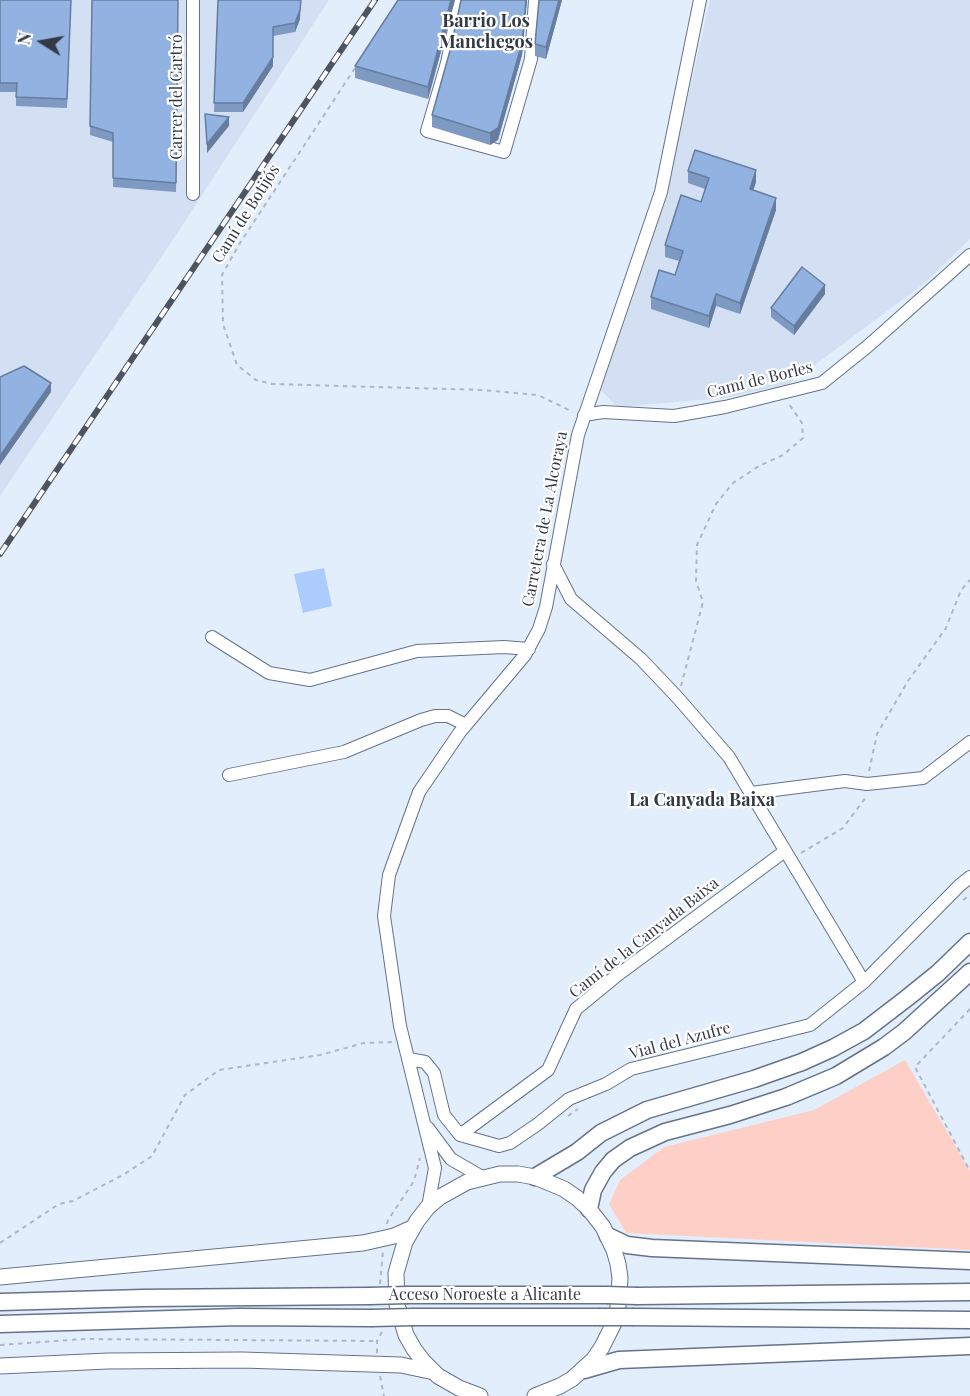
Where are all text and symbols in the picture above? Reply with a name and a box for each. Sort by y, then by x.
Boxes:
district label: Barrio Los Manchegos [439,10,533,52]
north arrow [12,12,72,72]
text: N [12,31,35,46]
street label: Carrer del Cartró [167,34,187,160]
street label: Camí de Botijós [208,161,284,267]
street label: Camí de Borles [705,358,815,402]
street label: Carretera de La Alcoraya [519,430,571,608]
district label: La Canyada Baixa [629,789,775,811]
street label: Camí de la Canyada Baixa [566,874,722,1002]
street label: Vial del Azufre [627,1018,733,1064]
street label: Acceso Noroeste a Alicante [389,1285,581,1305]

